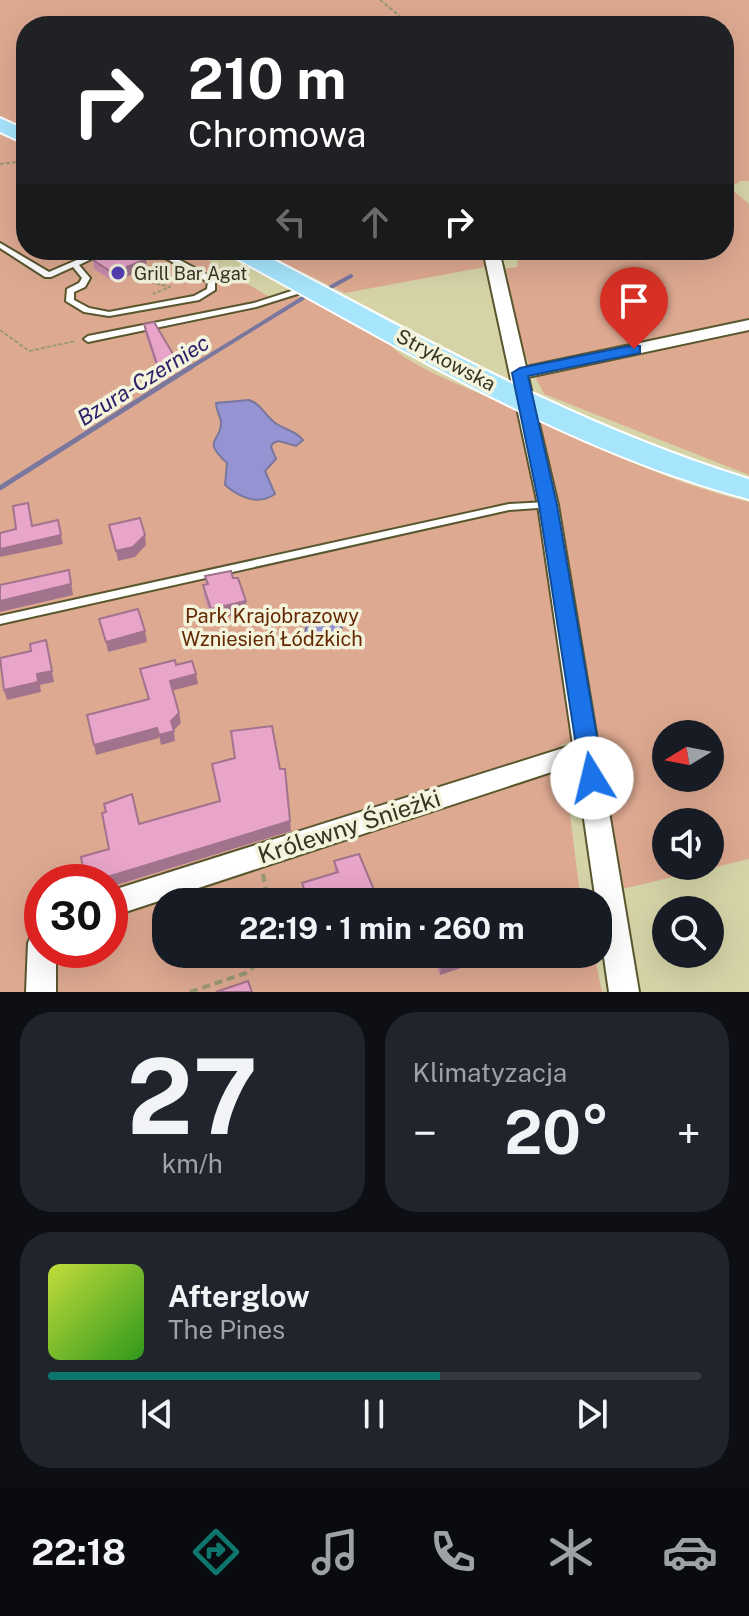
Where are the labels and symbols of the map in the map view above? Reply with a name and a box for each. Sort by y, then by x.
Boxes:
place label: Grill Bar Agat [134,263,247,284]
marker: Grill Bar Agat [109,264,127,282]
pin [600,267,668,349]
street label: Strykowska [392,324,500,396]
water label: Bzura-Czerniec [72,329,214,431]
park label: Park Krajobrazowy Wzniesień Łódzkich [181,604,363,651]
north arrow [652,720,724,792]
position arrow [550,736,634,820]
street label: Królewny Śnieżki [254,783,444,869]
speed limit sign: 30 [24,864,128,968]

